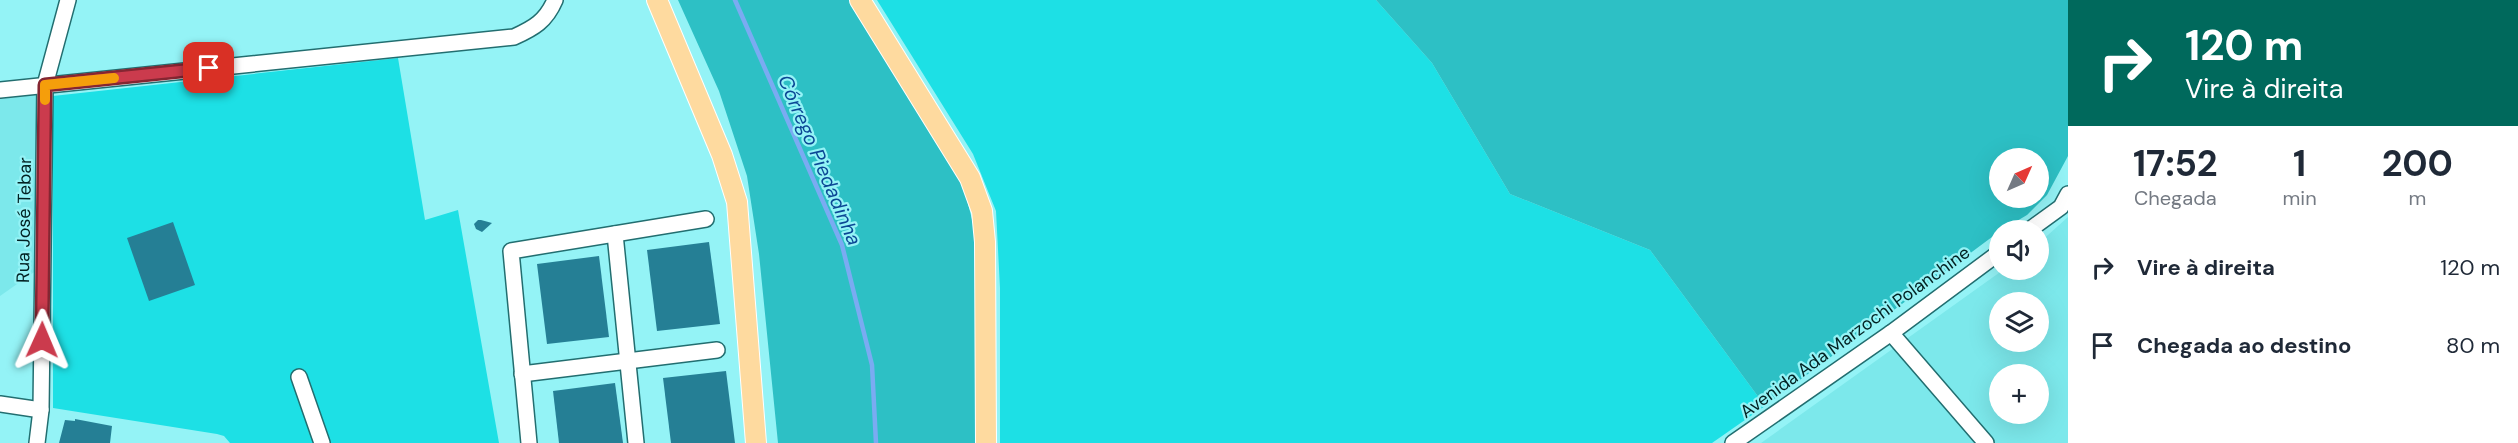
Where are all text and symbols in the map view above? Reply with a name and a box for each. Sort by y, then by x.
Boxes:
text: 120 m [2185,18,2303,73]
icon: right [2086,24,2164,102]
pin [183,42,234,93]
icon: arrive [192,51,225,84]
water label: Córrego Piedadinha [772,71,868,249]
text: Vire à direita [2185,71,2343,106]
text: 17:52 [2133,140,2218,187]
text: 1 [2293,140,2306,187]
text: 200 [2382,140,2453,187]
north arrow [1989,148,2049,208]
map controls [1989,148,2049,424]
street label: Rua José Tebar [11,157,37,283]
text: Chegada [2134,185,2217,211]
text: min [2283,185,2317,211]
text: m [2408,185,2426,211]
button: sound [1989,220,2049,280]
street label: Avenida Ada Marzochi Polanchine [1735,240,1975,424]
icon: right [2086,251,2119,284]
text: Vire à direita [2137,253,2275,282]
text: 120 m [2440,253,2500,282]
button: layers [1989,292,2049,352]
position arrow [10,308,74,372]
icon: arrive [2086,329,2119,362]
text: Chegada ao destino [2137,331,2351,360]
text: 80 m [2446,331,2500,360]
button: + [1989,364,2049,424]

